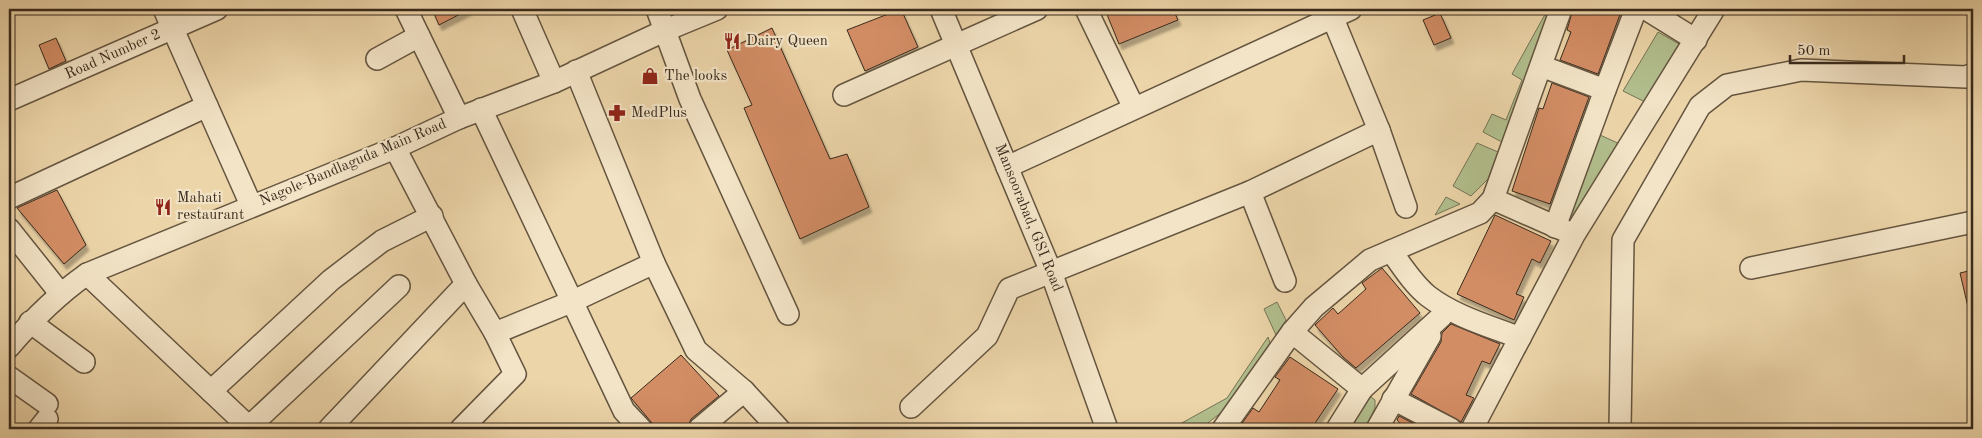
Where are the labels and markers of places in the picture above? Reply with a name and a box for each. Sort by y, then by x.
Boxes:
restaurant icon: Dairy Queen [722,31,742,51]
place label: Dairy Queen [746,34,828,49]
shop icon: The looks [640,66,660,86]
place label: The looks [664,69,727,84]
pharmacy icon: MedPlus [607,103,627,123]
place label: MedPlus [631,106,687,121]
place label: Mahati restaurant [177,191,244,223]
restaurant icon: Mahati restaurant [153,197,173,217]

